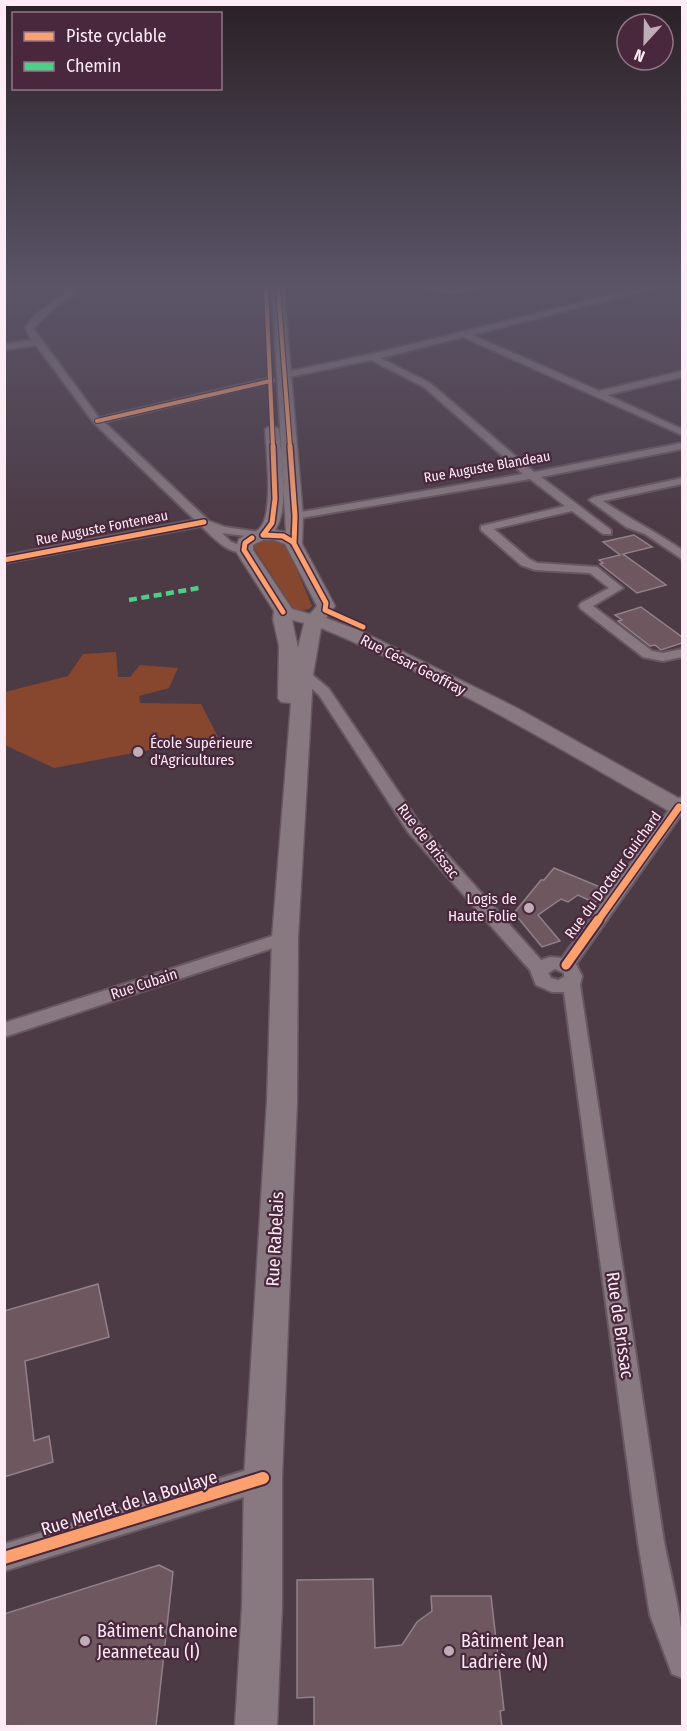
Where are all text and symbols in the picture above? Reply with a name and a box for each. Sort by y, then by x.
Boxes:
legend [12,12,222,90]
north arrow [615,12,675,72]
text: Piste cyclable [66,25,166,47]
text: N [632,45,648,66]
text: Chemin [66,55,121,77]
street label: Rue Auguste Blandeau [422,448,552,486]
street label: Rue Auguste Fonteneau [35,507,169,549]
street label: Rue César Geoffray [357,631,469,699]
place label: École Supérieure d'Agricultures [150,734,253,769]
marker: École Supérieure d'Agricultures [131,745,145,759]
street label: Rue de Brissac [393,800,463,882]
street label: Rue du Docteur Guichard [561,808,665,942]
place label: Logis de Haute Folie [448,890,517,925]
marker: Logis de Haute Folie [522,901,536,915]
street label: Rue Cubain [108,965,180,1003]
street label: Rue Rabelais [262,1191,288,1287]
street label: Rue de Brissac [602,1270,638,1380]
street label: Rue Merlet de la Boulaye [38,1466,220,1540]
place label: Bâtiment Chanoine Jeanneteau (I) [97,1620,238,1663]
place label: Bâtiment Jean Ladrière (N) [461,1630,564,1673]
marker: Bâtiment Chanoine Jeanneteau (I) [78,1634,92,1648]
marker: Bâtiment Jean Ladrière (N) [442,1644,456,1658]

